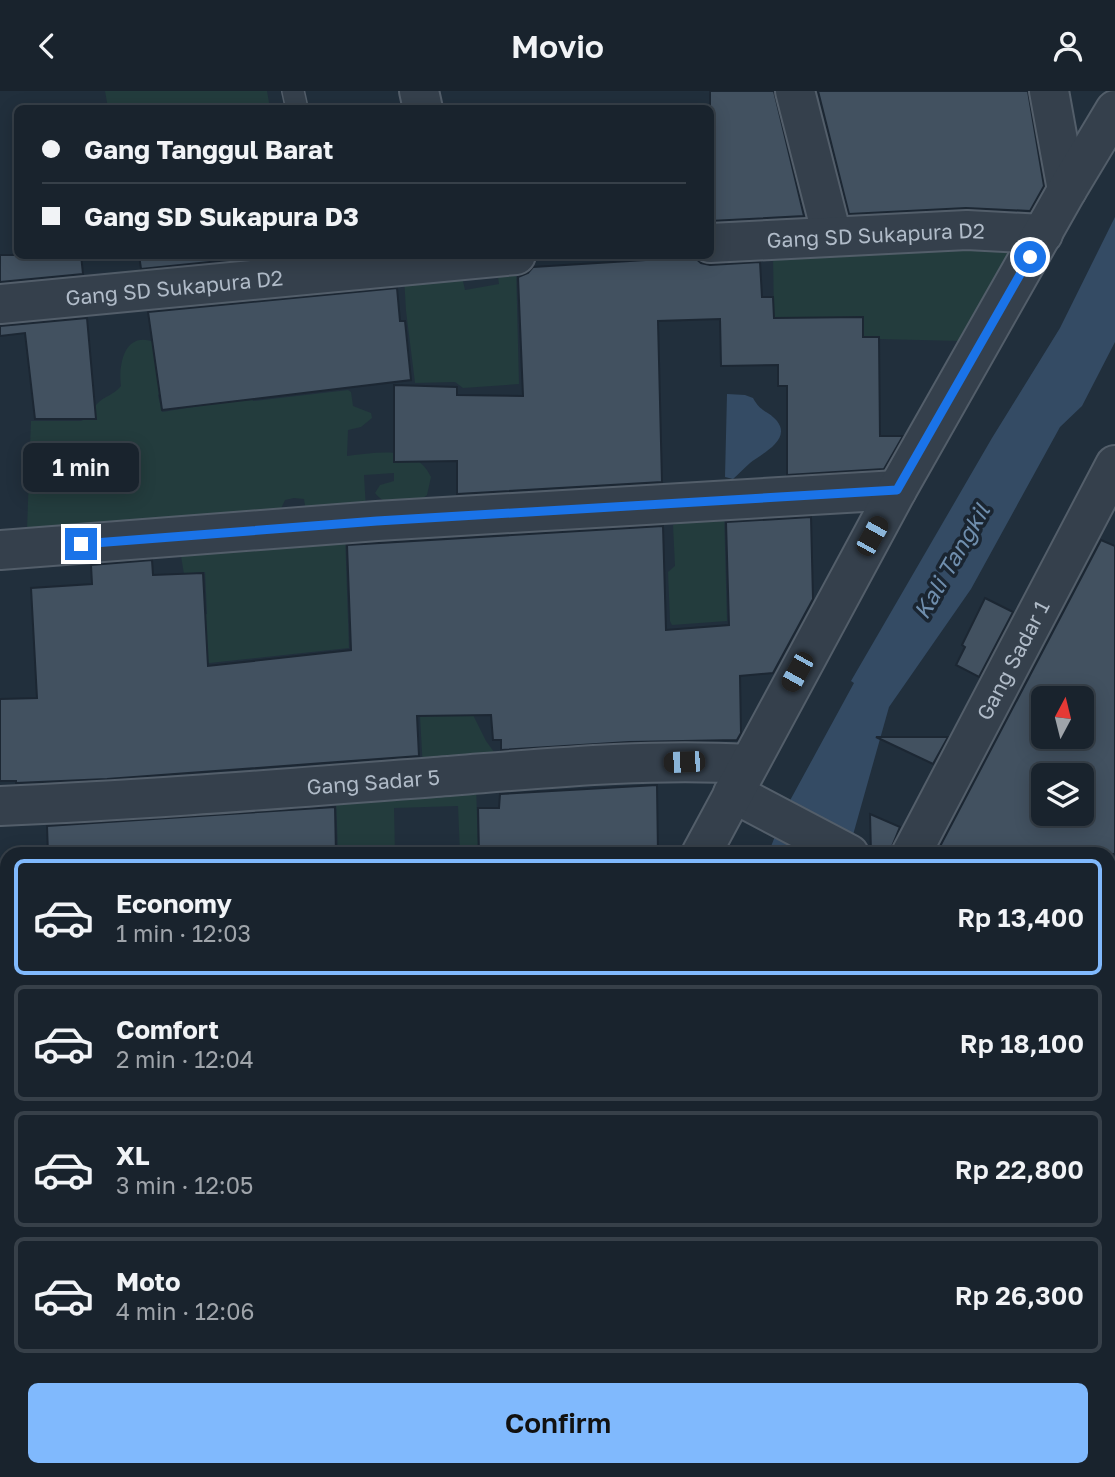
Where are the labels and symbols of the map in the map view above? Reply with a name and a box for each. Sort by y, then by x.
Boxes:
street label: Gang SD Sukapura D2 [766,217,986,253]
route start [1014,241,1046,273]
street label: Gang SD Sukapura D2 [64,264,284,311]
callout: 1 min [23,442,139,491]
water label: Kali Tangkil [907,497,996,623]
car [853,513,892,559]
route end [65,528,97,560]
street label: Gang Sadar 1 [971,596,1055,724]
car [778,649,817,695]
north arrow [1031,686,1094,749]
car [663,751,706,773]
street label: Gang Sadar 5 [306,764,441,800]

